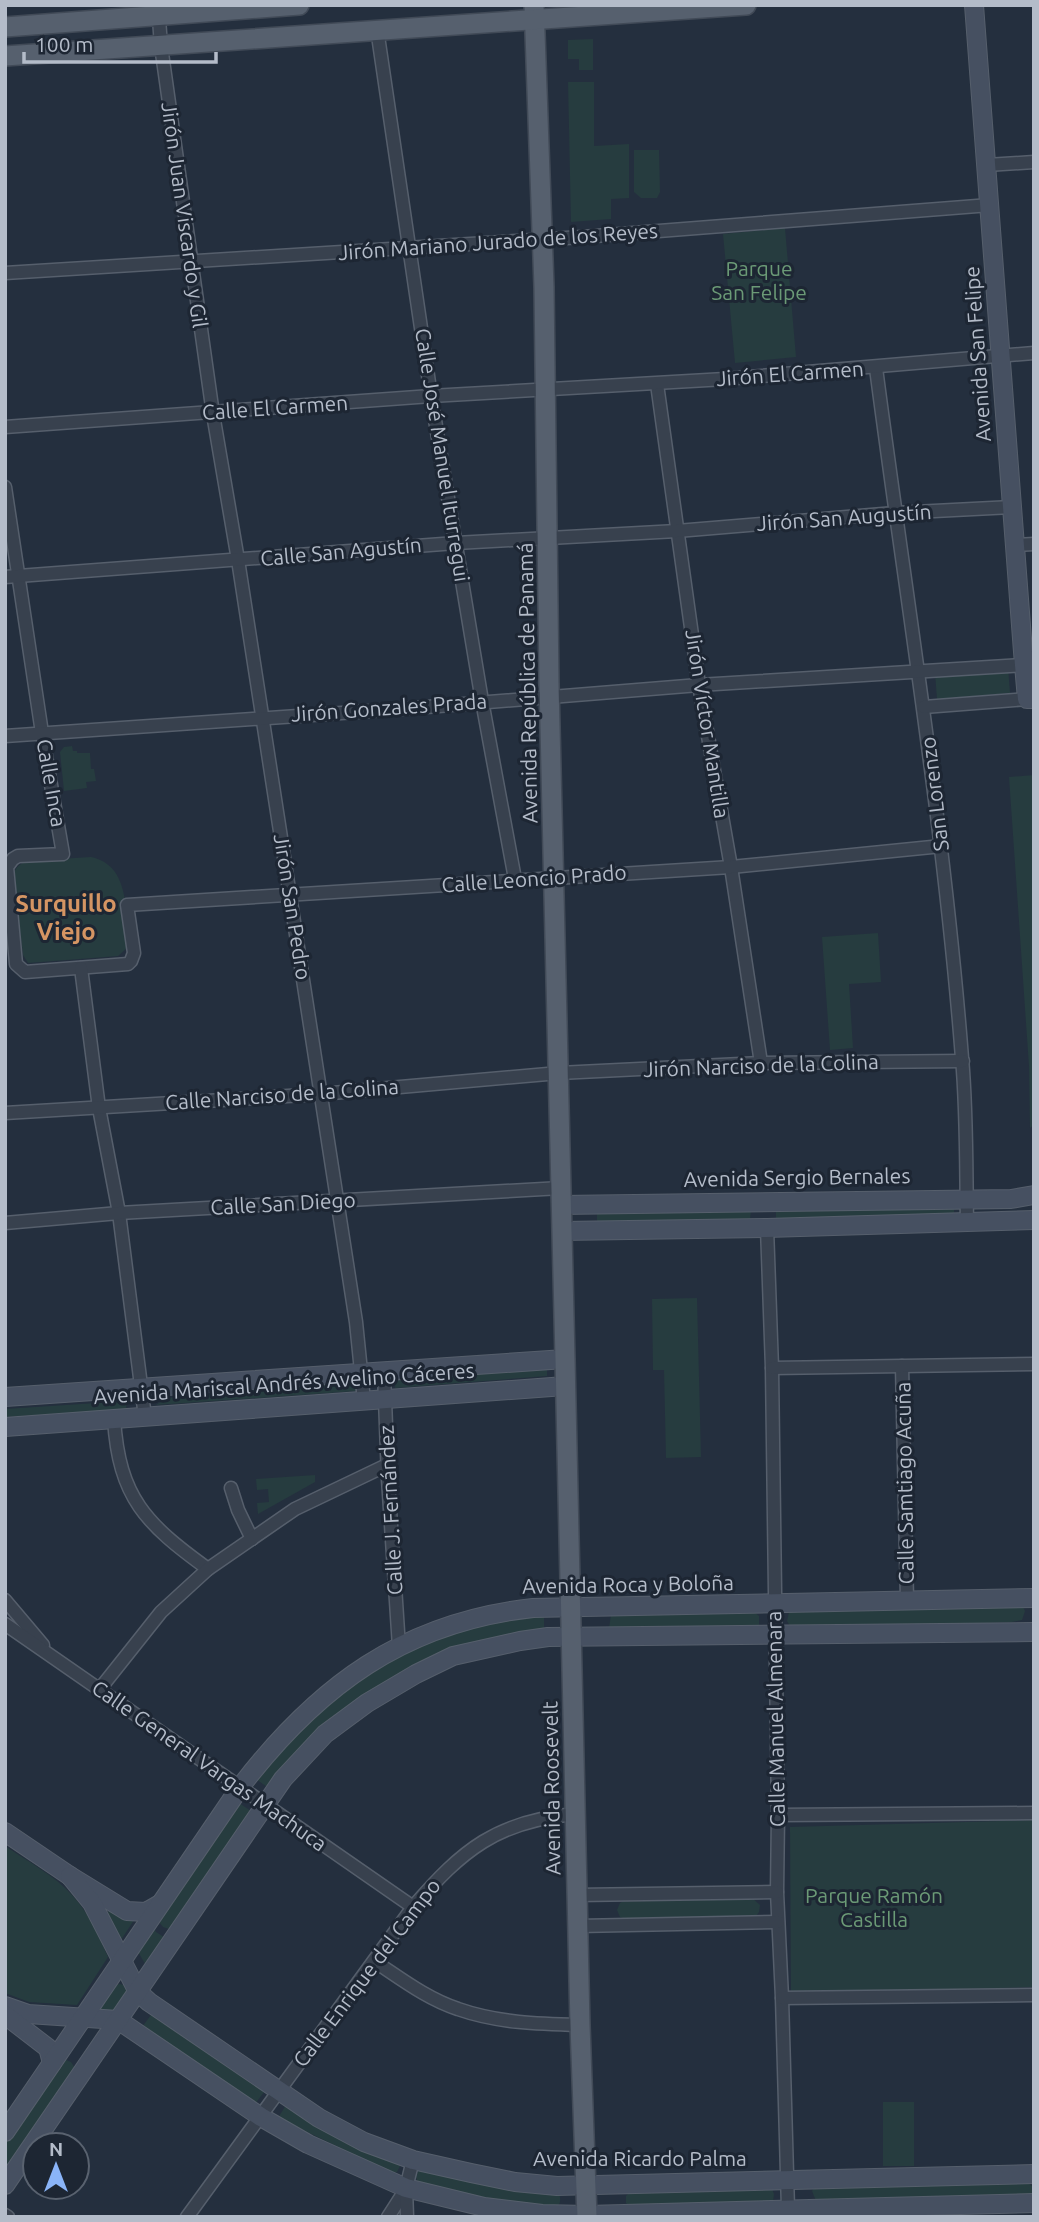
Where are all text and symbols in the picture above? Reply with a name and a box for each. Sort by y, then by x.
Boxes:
scale bar [24,21,217,65]
text: 100 m [35,32,93,56]
street label: Jirón Juan Viscardo y Gil [157,100,213,329]
street label: Jirón Mariano Jurado de los Reyes [337,218,659,264]
park label: Parque San Felipe [711,256,807,304]
street label: Avenida San Felipe [959,266,995,443]
street label: Calle José Manuel Iturregui [411,326,475,583]
street label: Jirón El Carmen [715,356,865,390]
street label: Calle El Carmen [201,390,349,424]
street label: Jirón San Augustín [756,499,932,535]
street label: Calle San Agustín [259,532,423,570]
street label: Avenida República de Panamá [513,542,541,824]
street label: Jirón Víctor Mantilla [681,628,735,820]
street label: Jirón Gonzales Prada [290,688,488,726]
street label: San Lorenzo [915,736,953,853]
street label: Calle Inca [32,737,72,829]
street label: Jirón San Pedro [270,832,316,981]
street label: Calle Leoncio Prado [441,860,627,896]
district label: Surquillo Viejo [15,890,117,945]
street label: Jirón Narciso de la Colina [643,1049,879,1081]
street label: Calle Narciso de la Colina [164,1074,400,1114]
street label: Avenida Sergio Bernales [683,1163,911,1191]
street label: Calle San Diego [210,1187,356,1219]
street label: Avenida Mariscal Andrés Avelino Cáceres [93,1358,475,1408]
street label: Calle Samtiago Acuña [890,1382,918,1584]
street label: Calle J. Fernández [374,1424,406,1596]
street label: Avenida Roca y Boloña [522,1570,734,1598]
street label: Calle Manuel Almenara [761,1611,789,1827]
street label: Calle General Vargas Machuca [88,1675,332,1856]
street label: Avenida Roosevelt [537,1701,565,1875]
street label: Calle Enrique del Campo [288,1874,445,2071]
park label: Parque Ramón Castilla [805,1883,943,1931]
north arrow [21,2131,91,2201]
text: N [49,2138,63,2160]
street label: Avenida Ricardo Palma [533,2146,747,2170]

